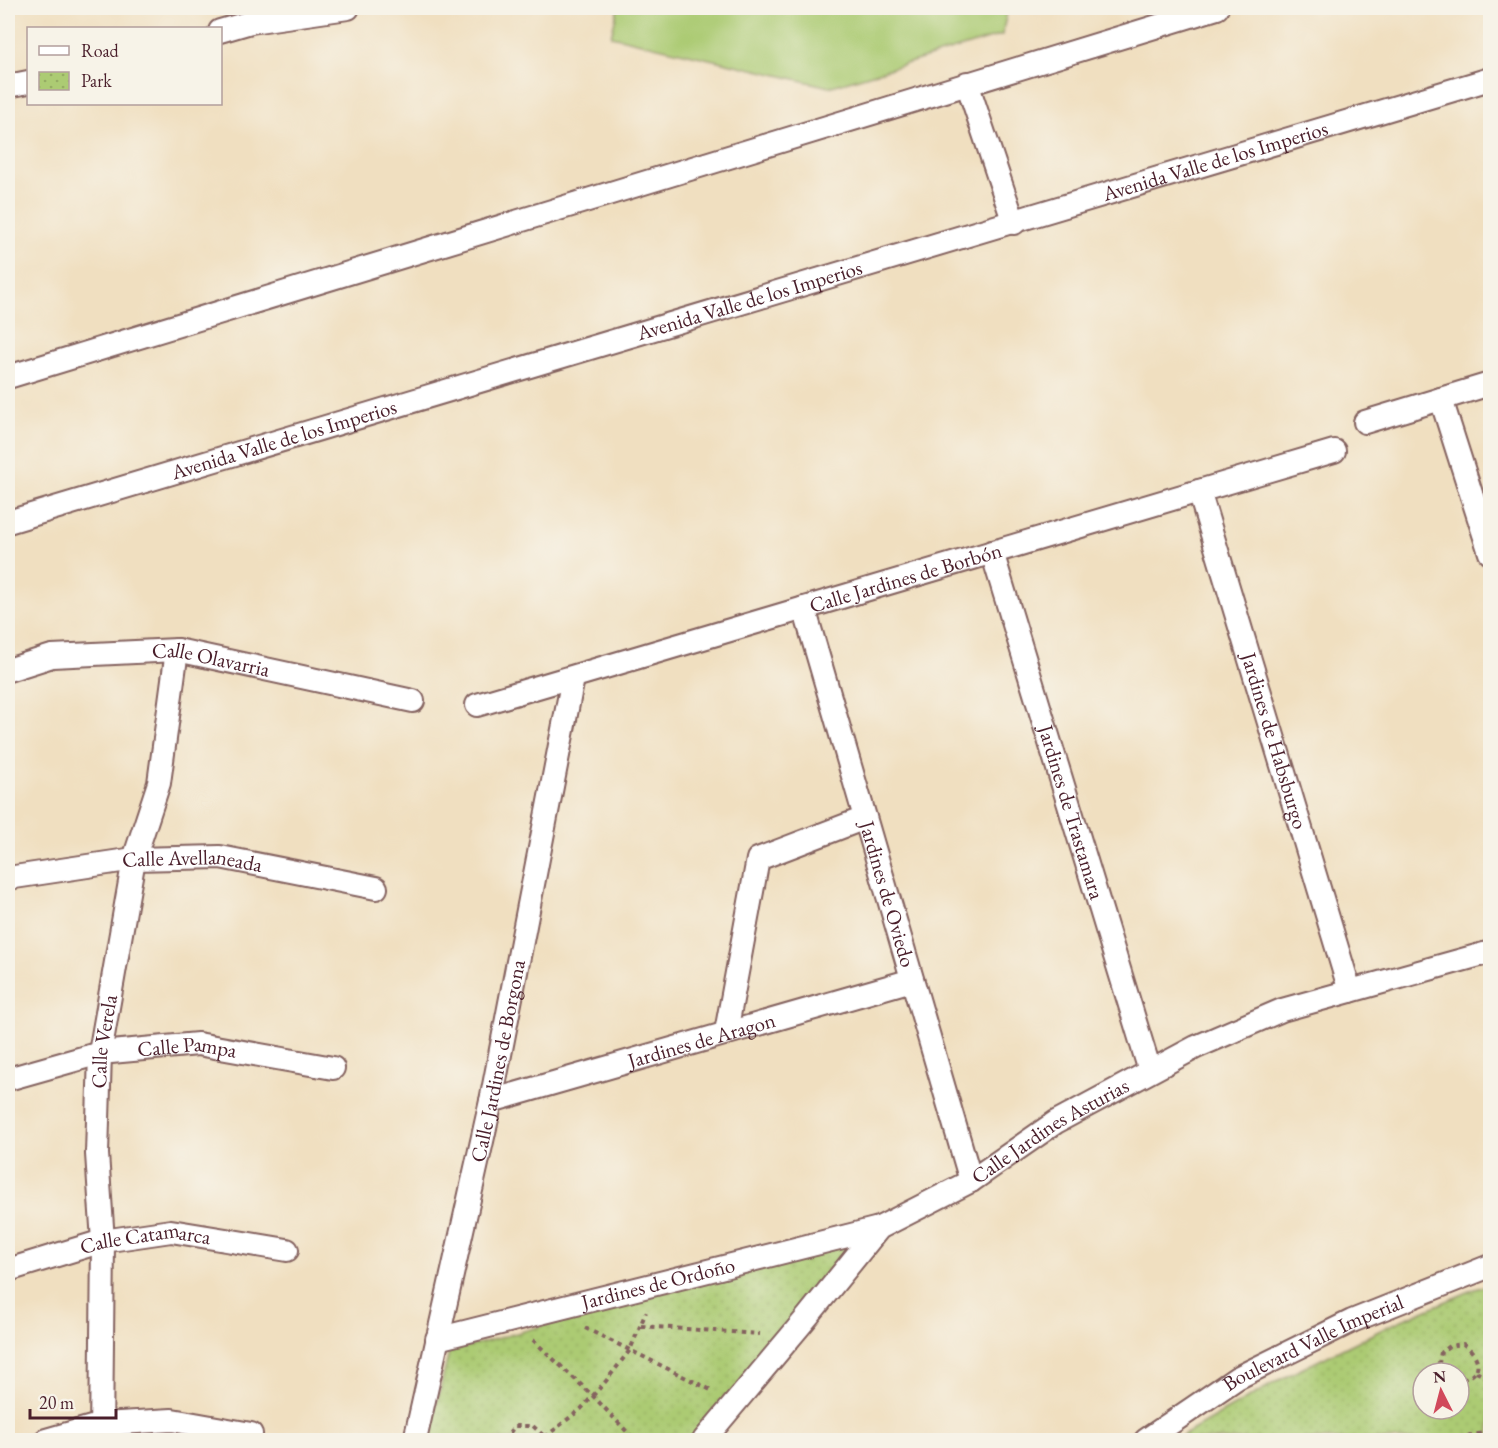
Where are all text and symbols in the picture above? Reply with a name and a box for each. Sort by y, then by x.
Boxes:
legend [27,27,222,105]
text: Road [81,39,120,62]
text: Park [81,69,112,92]
street label: Avenida Valle de los Imperios [1098,114,1331,207]
street label: Avenida Valle de los Imperios [633,253,866,347]
street label: Avenida Valle de los Imperios [167,393,400,486]
street label: Calle Jardines de Borbón [806,536,1005,619]
street label: Calle Olavarria [151,636,273,683]
street label: Jardines de Habsburgo [1235,647,1314,832]
street label: Jardines de Trastamara [1032,720,1111,903]
street label: Jardines de Oviedo [853,816,922,970]
street label: Calle Avellaneada [120,843,266,878]
street label: Calle Jardines de Borgona [464,957,531,1165]
street label: Calle Verela [85,992,123,1089]
street label: Jardines de Aragon [623,1006,778,1075]
street label: Calle Pampa [136,1030,239,1064]
street label: Calle Jardines Asturias [966,1071,1133,1190]
street label: Calle Catamarca [76,1216,214,1260]
street label: Jardines de Ordoño [577,1251,738,1316]
street label: Boulevard Valle Imperial [1217,1288,1407,1397]
north arrow [1411,1361,1471,1421]
text: N [1432,1365,1447,1388]
scale bar [30,1382,116,1420]
text: 20 m [39,1391,74,1414]

